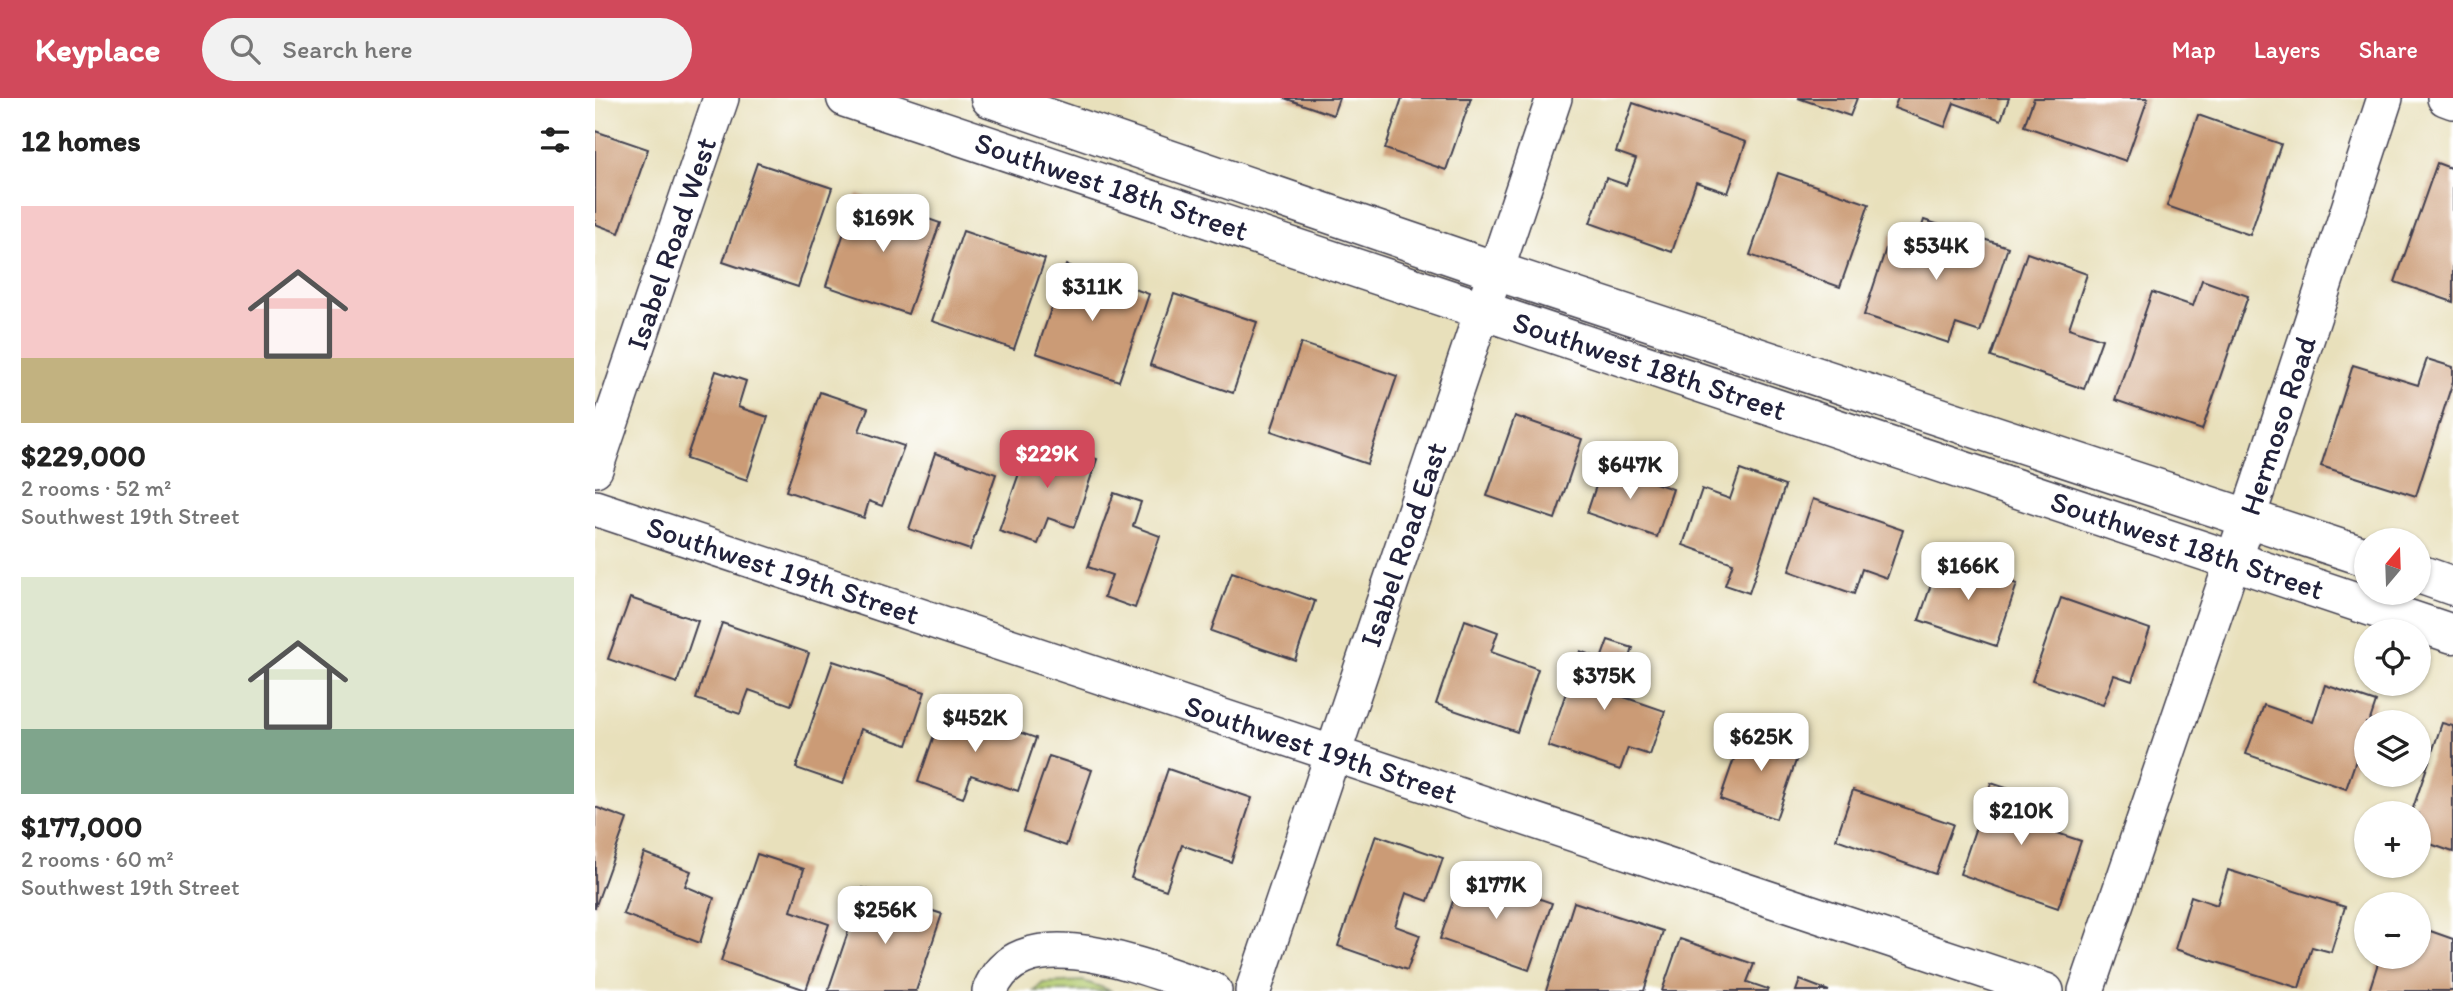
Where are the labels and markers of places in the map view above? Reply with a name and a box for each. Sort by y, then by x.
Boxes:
pin: $169K [834,194,932,254]
pin: $534K [1887,222,1985,282]
pin: $311K [1043,264,1141,323]
pin: $229K [998,430,1096,490]
pin: $647K [1581,442,1679,501]
pin: $166K [1919,542,2017,602]
pin: $375K [1555,652,1653,712]
pin: $452K [926,694,1024,754]
pin: $625K [1712,714,1810,773]
pin: $210K [1972,788,2070,847]
pin: $177K [1447,862,1545,921]
pin: $256K [836,886,934,946]

